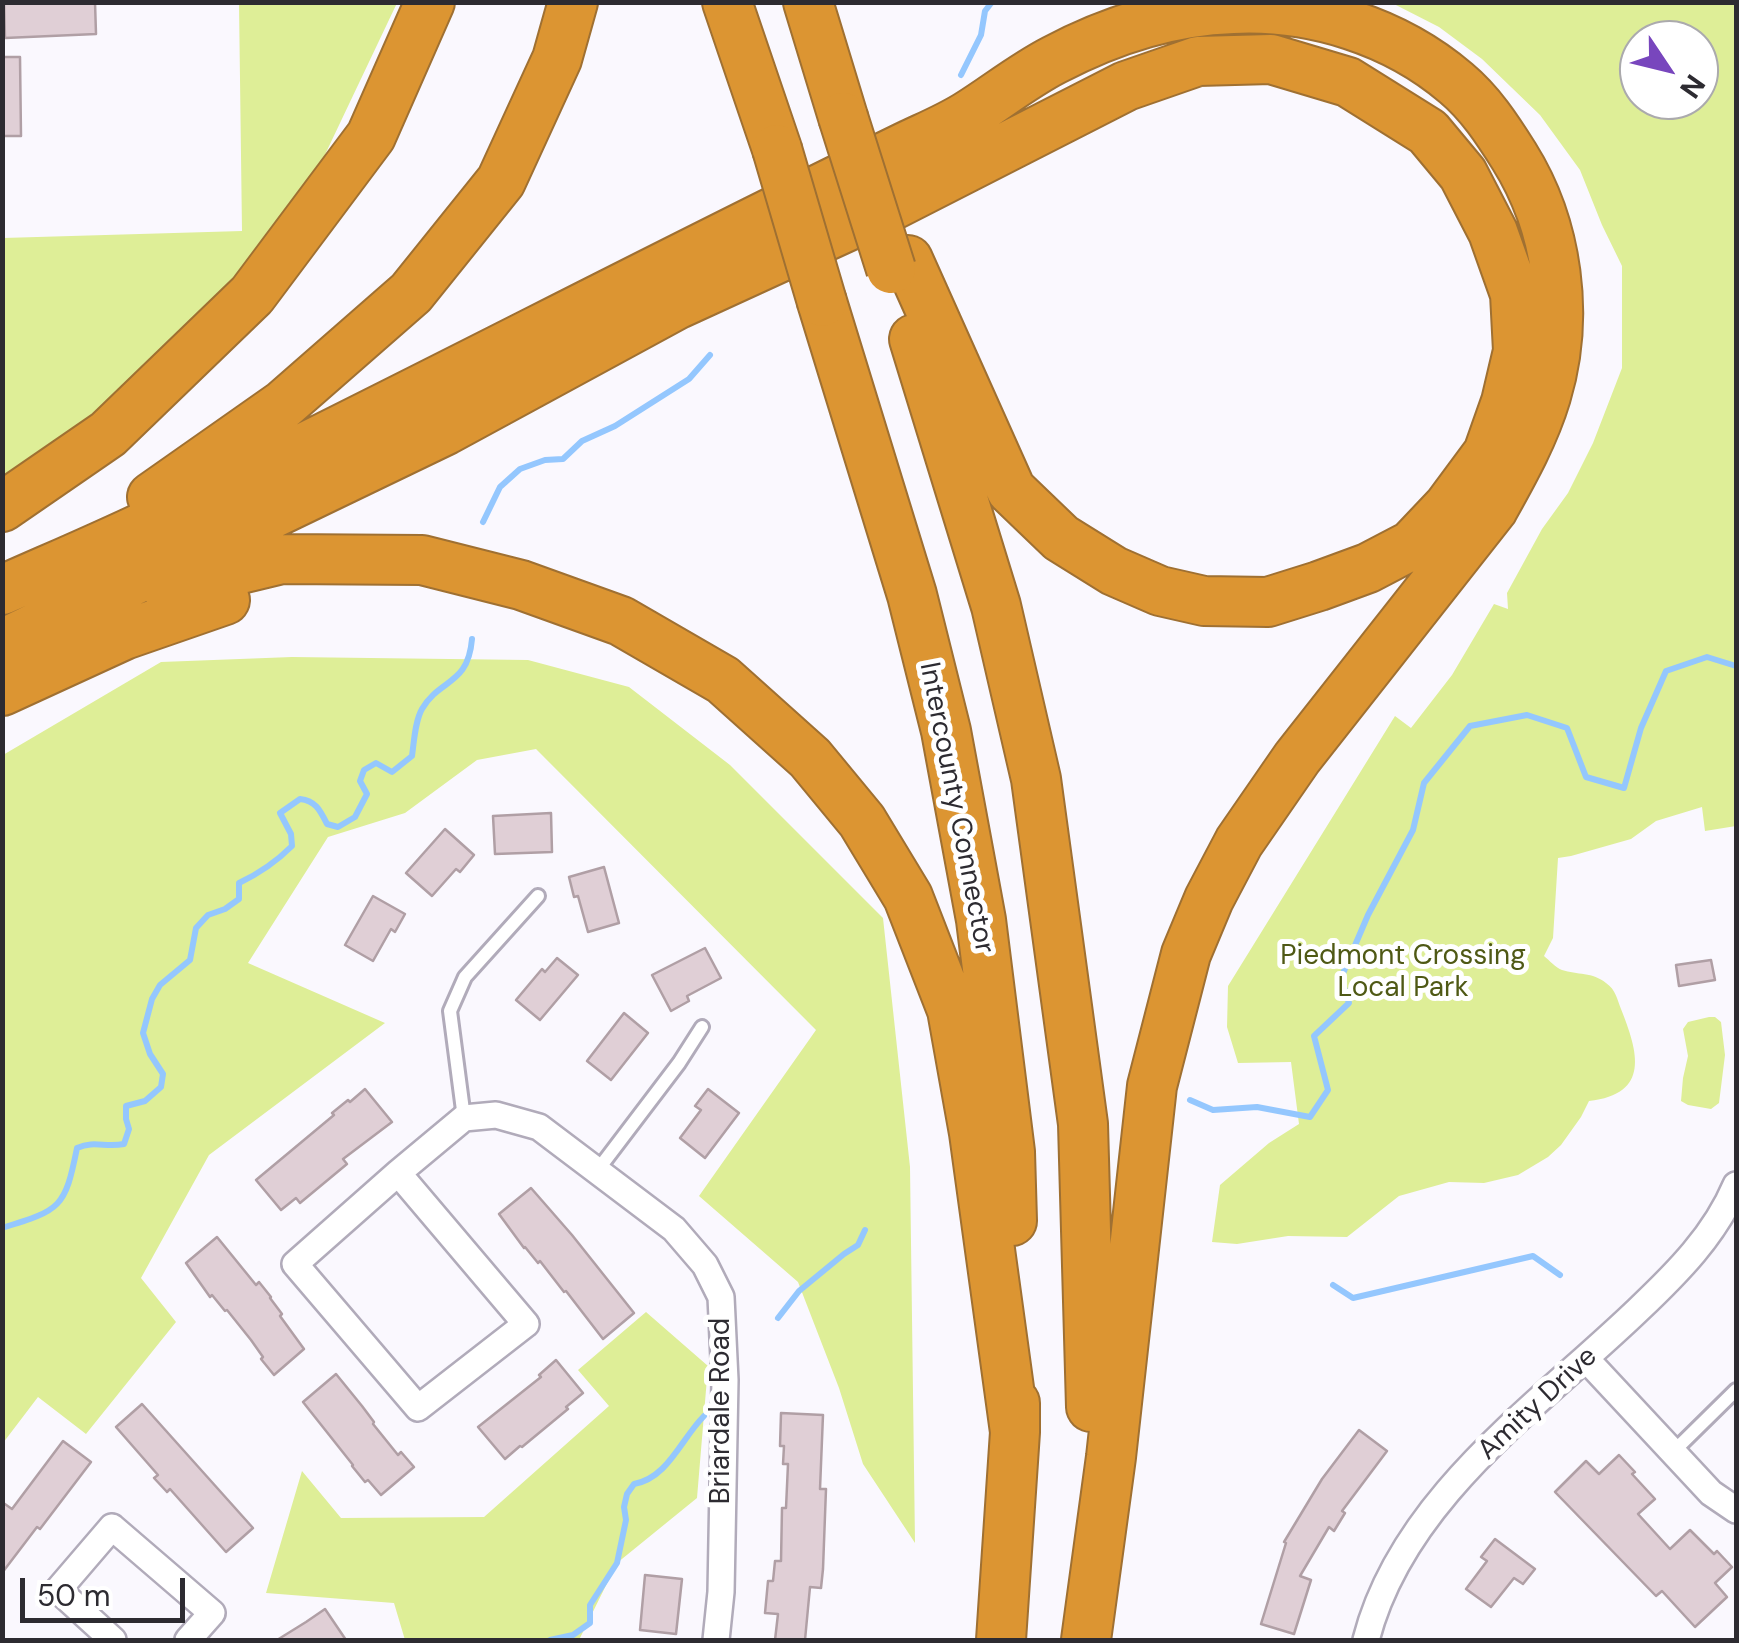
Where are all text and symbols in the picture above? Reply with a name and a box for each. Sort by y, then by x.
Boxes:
north arrow [1619,20,1719,120]
text: N [1671,67,1713,105]
street label: Intercounty Connector [911,660,1001,956]
park label: Piedmont Crossing Local Park [1280,940,1526,1006]
street label: Briardale Road [705,1318,739,1504]
street label: Amity Drive [1471,1340,1605,1468]
scale bar [25,1558,190,1620]
text: 50 m [37,1576,111,1615]

